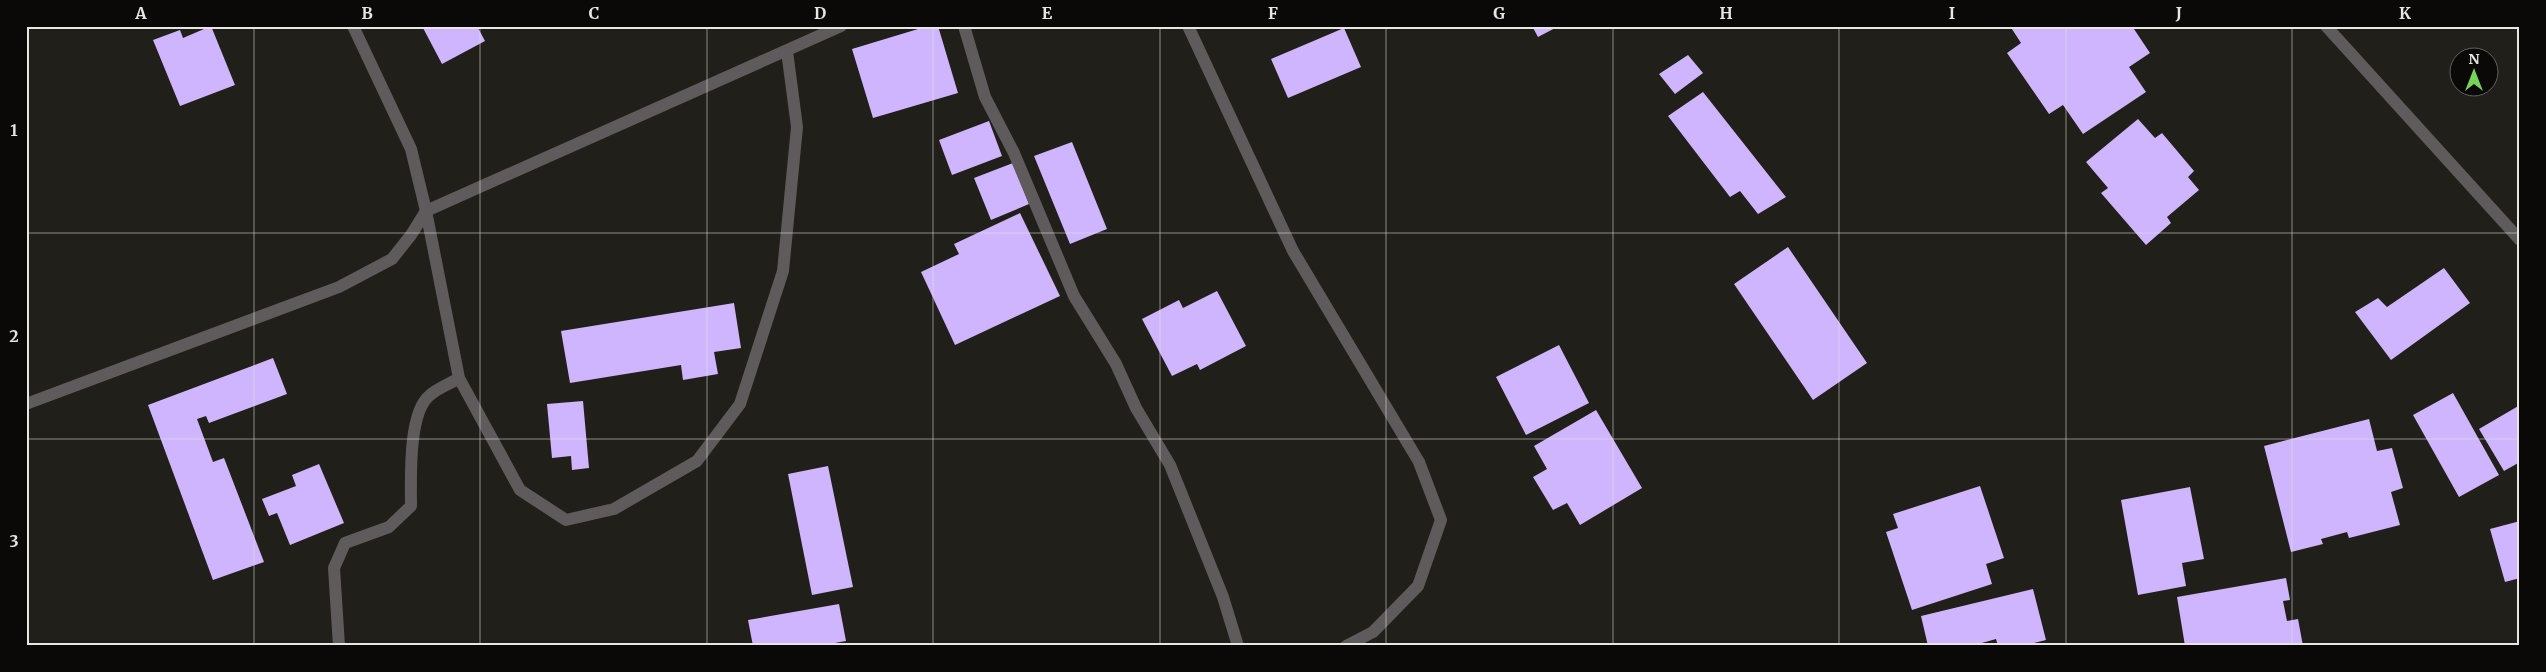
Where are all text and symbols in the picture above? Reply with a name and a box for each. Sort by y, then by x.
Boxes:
text: A [134,3,147,23]
text: B [361,3,373,23]
text: C [589,3,599,23]
text: D [814,3,826,23]
text: E [1042,3,1053,23]
text: F [1268,3,1278,23]
text: G [1493,3,1505,23]
text: H [1719,3,1733,23]
text: I [1949,3,1955,23]
text: J [2175,3,2182,23]
text: K [2399,3,2411,23]
north arrow [2448,48,2498,98]
text: N [2468,50,2480,68]
text: 1 [10,120,18,140]
text: 2 [9,326,19,346]
text: 3 [9,531,19,551]

